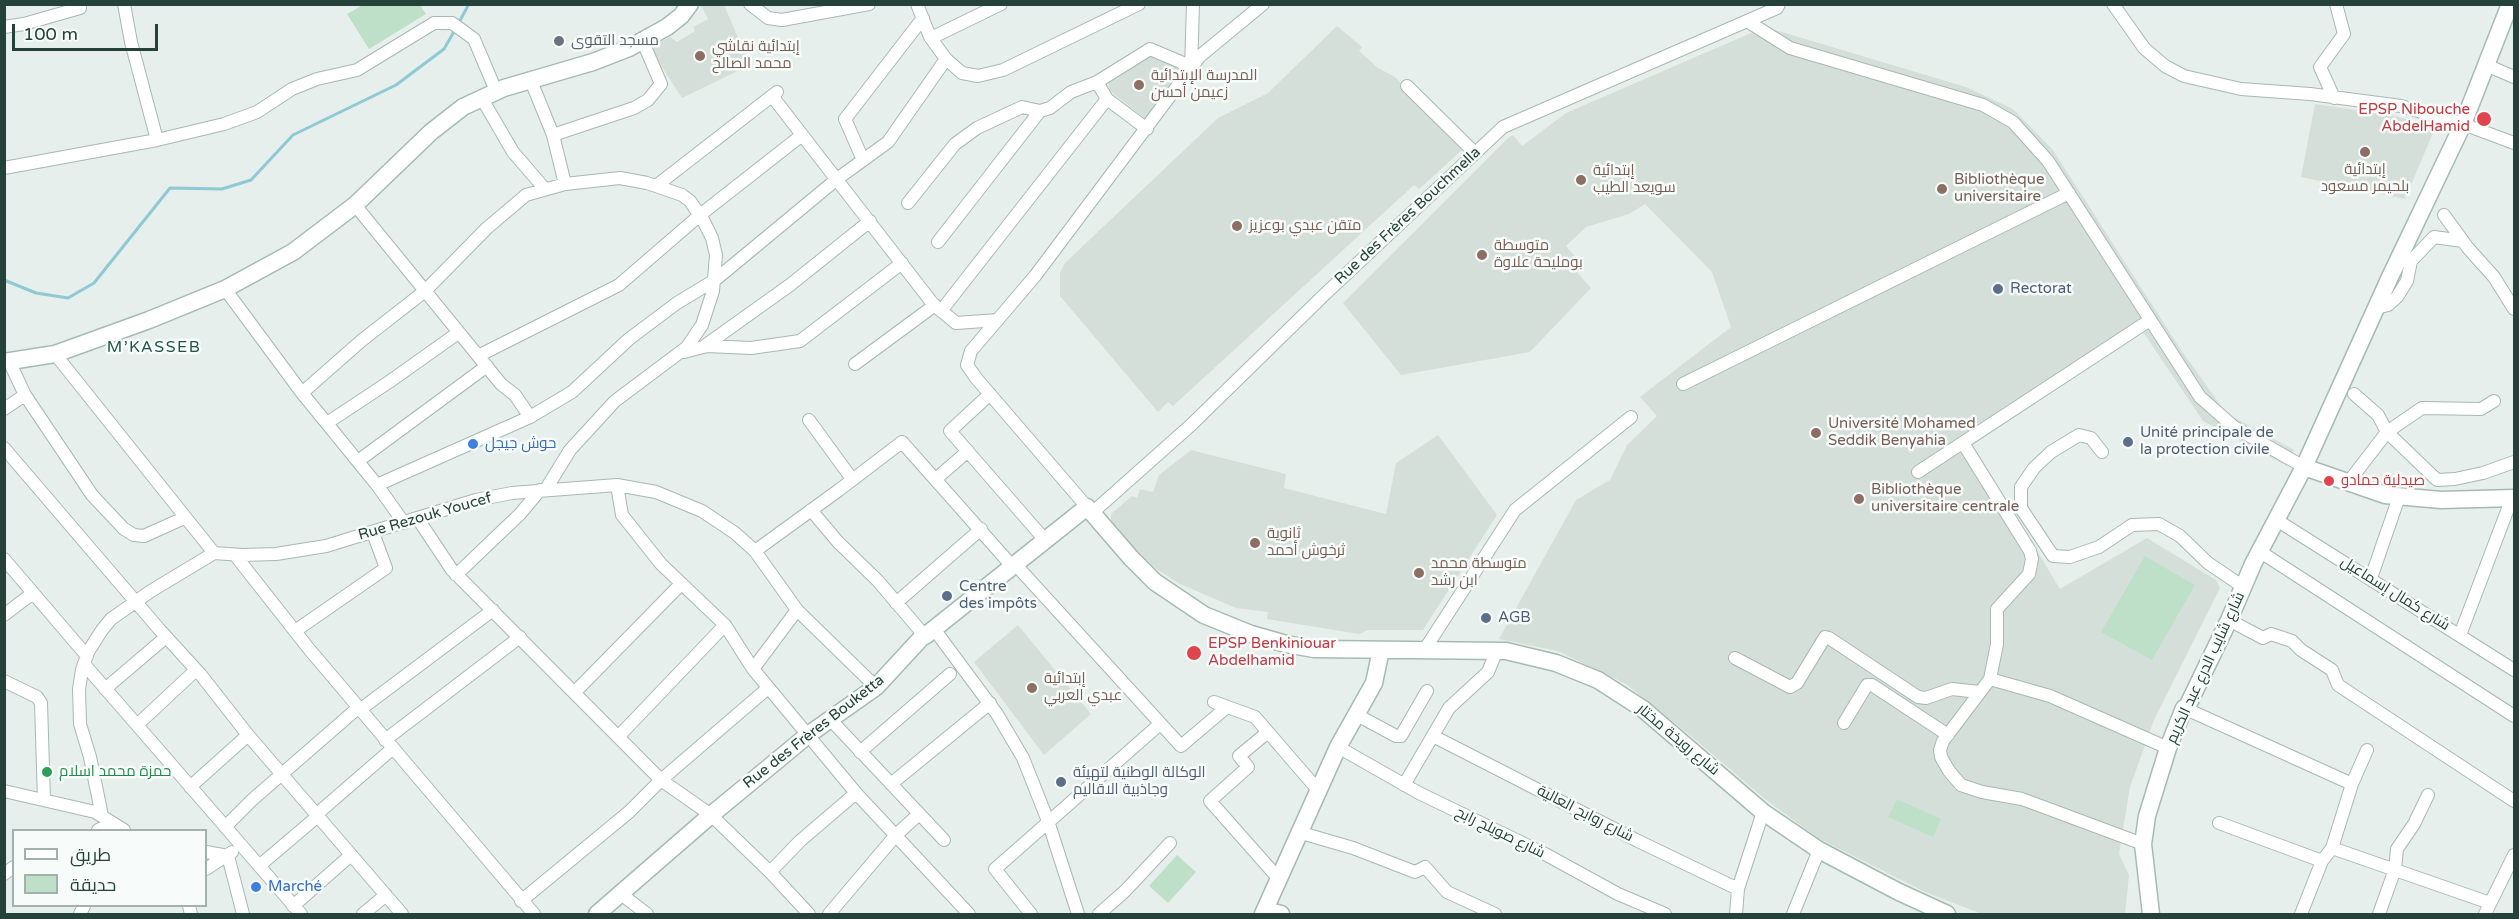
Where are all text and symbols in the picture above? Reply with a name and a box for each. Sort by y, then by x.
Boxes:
scale bar [15,12,160,50]
text: 100 m [23,23,78,45]
place label: مسجد التقوى [571,32,659,50]
marker: مسجد التقوى [552,34,566,48]
place label: إبتدائية نقاشي محمد الصالح [712,38,800,73]
marker: إبتدائية نقاشي محمد الصالح [693,49,707,63]
place label: المدرسة الإبتدائية زعيمن أحسن [1151,67,1257,102]
marker: المدرسة الإبتدائية زعيمن أحسن [1132,78,1146,92]
place label: EPSP Nibouche AbdelHamid [2358,101,2470,136]
marker: EPSP Nibouche AbdelHamid [2475,110,2493,128]
street label: Rue des Frères Bouchmella [1331,144,1485,288]
marker: إبتدائية بلحيمر مسعود [2358,145,2372,159]
place label: إبتدائية بلحيمر مسعود [2321,161,2409,196]
place label: إبتدائية سويعد الطيب [1593,162,1676,197]
place label: Bibliothèque universitaire [1954,171,2044,206]
marker: إبتدائية سويعد الطيب [1574,173,1588,187]
marker: Bibliothèque universitaire [1935,182,1949,196]
place label: متقن عبدي بوعزيز [1249,217,1361,235]
marker: متقن عبدي بوعزيز [1230,219,1244,233]
place label: متوسطة بومليحة علاوة [1494,237,1583,272]
marker: متوسطة بومليحة علاوة [1475,248,1489,262]
place label: Rectorat [2010,280,2072,298]
marker: Rectorat [1991,282,2005,296]
district label: M’KASSEB [107,338,201,358]
place label: Université Mohamed Seddik Benyahia [1828,415,1976,450]
place label: Unité principale de la protection civile [2140,424,2274,459]
marker: Université Mohamed Seddik Benyahia [1809,426,1823,440]
place label: حوش جيجل [485,435,556,453]
marker: Unité principale de la protection civile [2121,435,2135,449]
marker: حوش جيجل [466,437,480,451]
place label: صيدلية حمادو [2341,472,2425,490]
marker: صيدلية حمادو [2322,474,2336,488]
place label: Bibliothèque universitaire centrale [1871,481,2019,516]
street label: Rue Rezouk Youcef [356,489,494,545]
marker: Bibliothèque universitaire centrale [1852,492,1866,506]
place label: ثانوية ثرخوش أحمد [1267,525,1345,560]
marker: ثانوية ثرخوش أحمد [1248,536,1262,550]
street label: شارع كمال إسماعيل [2337,553,2453,635]
place label: متوسطة محمد ابن رشد [1431,555,1527,590]
marker: متوسطة محمد ابن رشد [1412,566,1426,580]
place label: Centre des impôts [959,578,1037,613]
marker: Centre des impôts [940,589,954,603]
street label: شارع شايب الدرع عبد الكريم [2163,589,2249,747]
place label: AGB [1498,609,1531,627]
marker: AGB [1479,611,1493,625]
place label: EPSP Benkiniouar Abdelhamid [1208,635,1336,670]
marker: EPSP Benkiniouar Abdelhamid [1185,644,1203,662]
place label: إبتدائية عبدي العربي [1044,670,1122,705]
street label: Rue des Frères Bouketta [740,671,888,793]
marker: إبتدائية عبدي العربي [1025,681,1039,695]
street label: شارع رويخة مختار [1633,700,1723,780]
place label: حمزة محمد اسلام [59,763,171,781]
place label: الوكالة الوطنية لتهيئة وجاذبية الاقاليم [1073,764,1206,799]
marker: حمزة محمد اسلام [40,765,54,779]
marker: الوكالة الوطنية لتهيئة وجاذبية الاقاليم [1054,775,1068,789]
street label: شارع روابح العالية [1534,782,1636,846]
street label: شارع صويلح رابح [1452,804,1548,862]
legend [12,829,207,907]
text: طريق [70,844,111,866]
text: حديقة [70,874,116,896]
place label: Marché [268,878,322,896]
marker: Marché [249,880,263,894]

